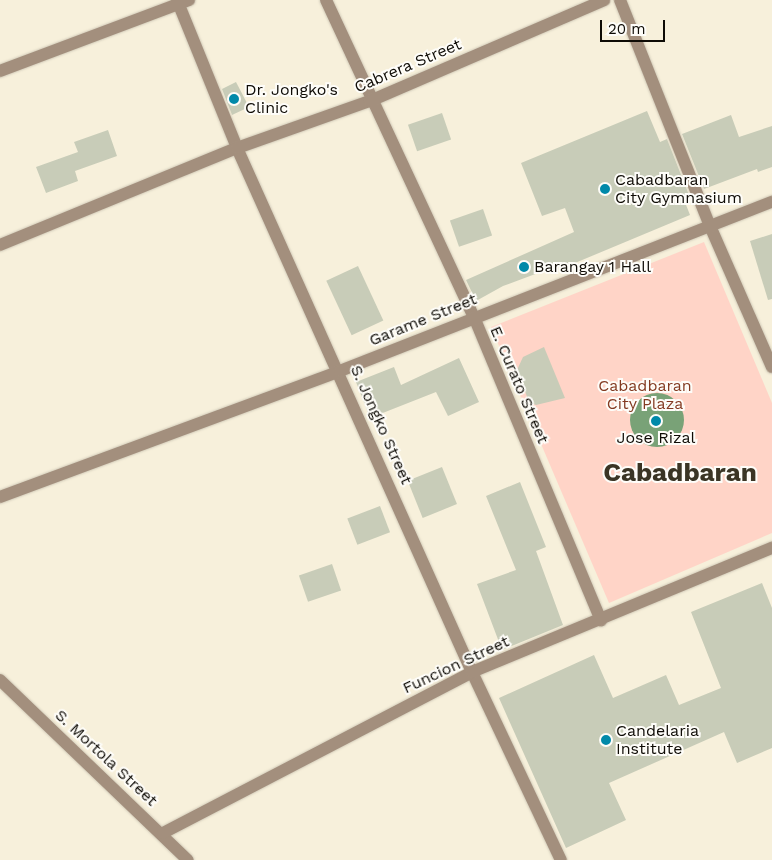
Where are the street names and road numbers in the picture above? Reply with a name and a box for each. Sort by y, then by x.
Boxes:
street label: Cabrera Street [352,35,464,97]
street label: Garame Street [367,290,479,350]
street label: E. Curato Street [486,323,552,447]
street label: S. Jongko Street [346,362,416,488]
street label: Funcion Street [400,632,512,698]
street label: S. Mortola Street [51,706,161,810]

